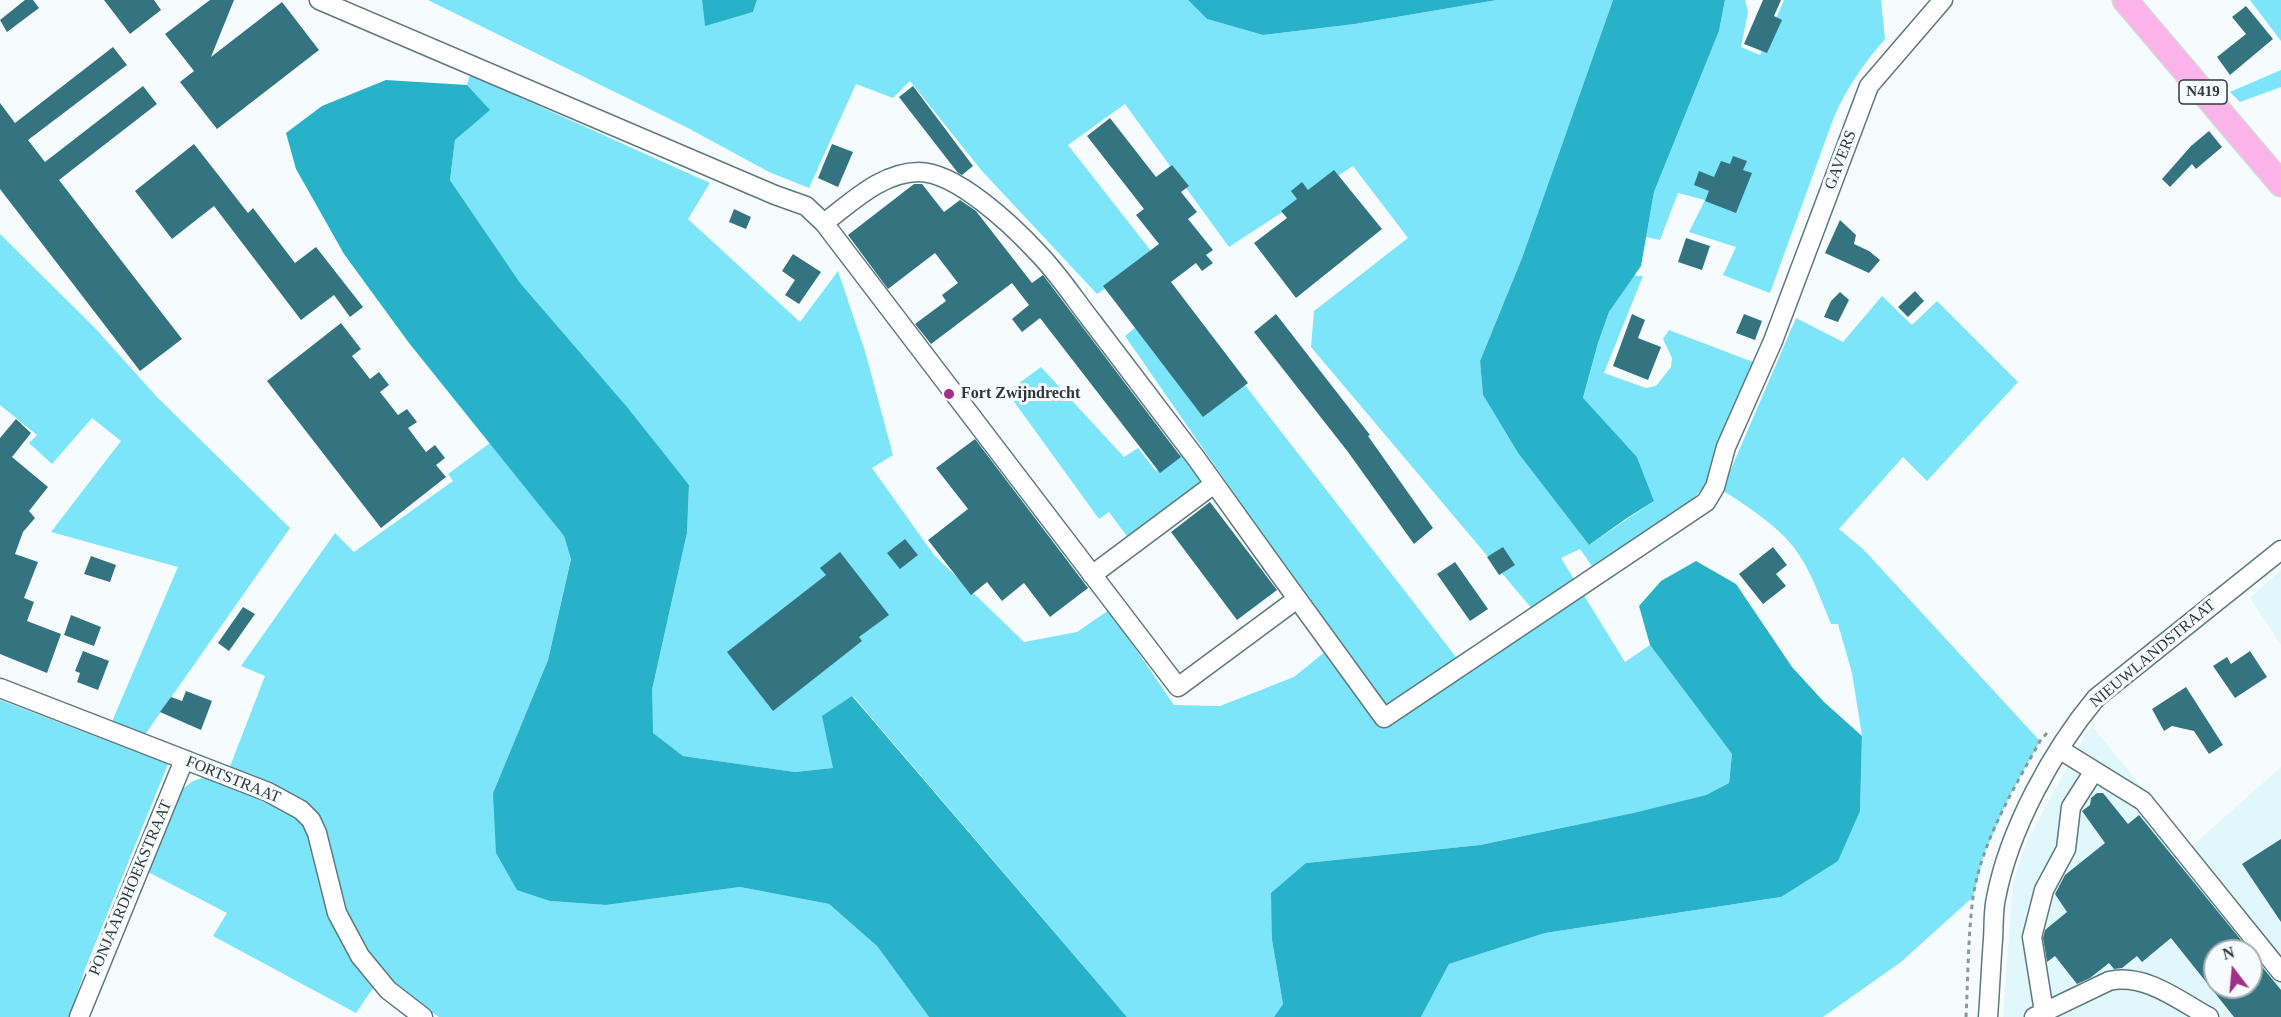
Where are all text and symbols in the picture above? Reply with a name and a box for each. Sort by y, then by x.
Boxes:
road number: N419 [2179,80,2227,104]
street label: GAVERS [1821,128,1861,192]
place label: Fort Zwijndrecht [961,384,1080,404]
marker: Fort Zwijndrecht [942,387,956,401]
street label: NIEUWLANDSTRAAT [2086,596,2220,712]
street label: FORTSTRAAT [183,752,283,808]
street label: PONJAARDHOEKSTRAAT [85,798,177,978]
north arrow [2203,939,2263,999]
text: N [2221,943,2236,963]

